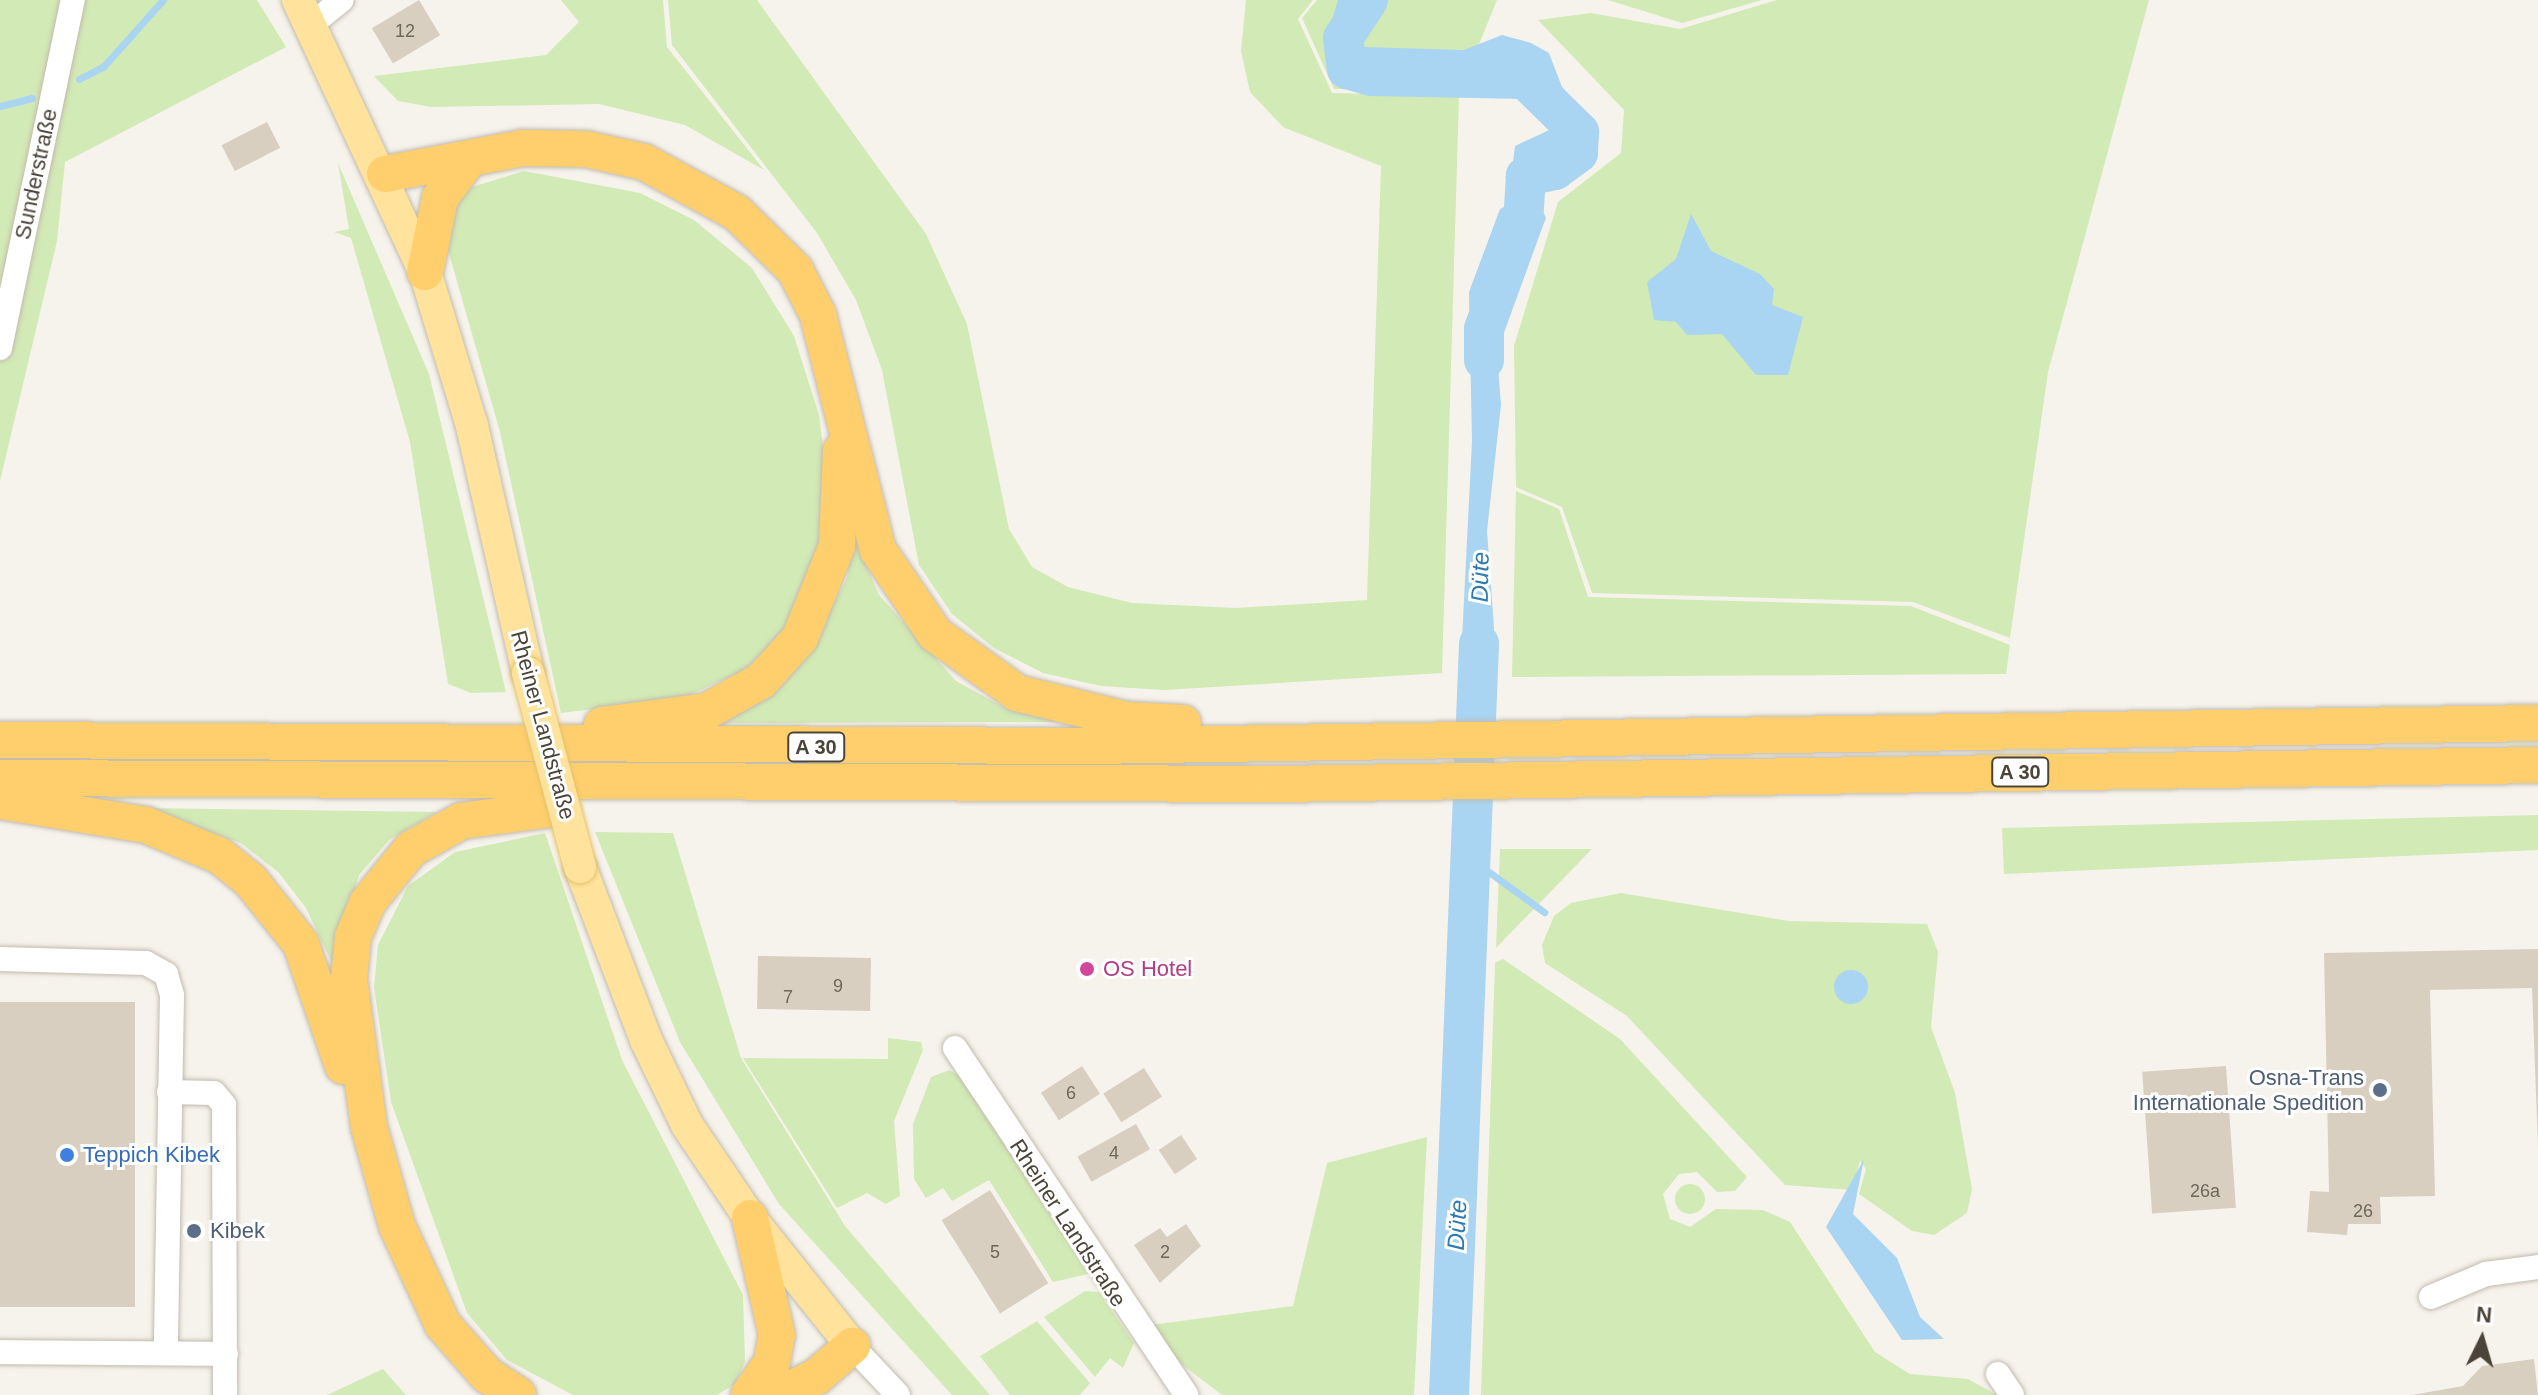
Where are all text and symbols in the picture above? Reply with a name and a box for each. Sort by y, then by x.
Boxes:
house number: 12 [395,20,415,42]
street label: Sunderstraße [9,106,63,242]
water label: Düte [1465,551,1495,603]
street label: Rheiner Landstraße [505,628,581,822]
road number: A 30 [786,731,846,763]
road number: A 30 [1990,756,2050,788]
place label: OS Hotel [1103,956,1192,982]
marker: OS Hotel [1078,960,1096,978]
house number: 9 [833,975,843,997]
house number: 7 [783,986,793,1008]
place label: Osna-Trans Internationale Spedition [2133,1064,2364,1116]
marker: Osna-Trans Internationale Spedition [2371,1081,2389,1099]
house number: 6 [1066,1082,1076,1104]
street label: Rheiner Landstraße [1004,1134,1132,1312]
place label: Teppich Kibek [83,1142,220,1168]
house number: 4 [1109,1142,1119,1164]
marker: Teppich Kibek [58,1146,76,1164]
house number: 26a [2190,1180,2220,1202]
water label: Düte [1441,1199,1473,1251]
house number: 26 [2353,1200,2373,1222]
place label: Kibek [210,1218,265,1244]
marker: Kibek [185,1222,203,1240]
house number: 5 [990,1241,1000,1263]
house number: 2 [1160,1241,1170,1263]
north arrow [2442,1299,2522,1379]
text: N [2475,1301,2493,1328]

